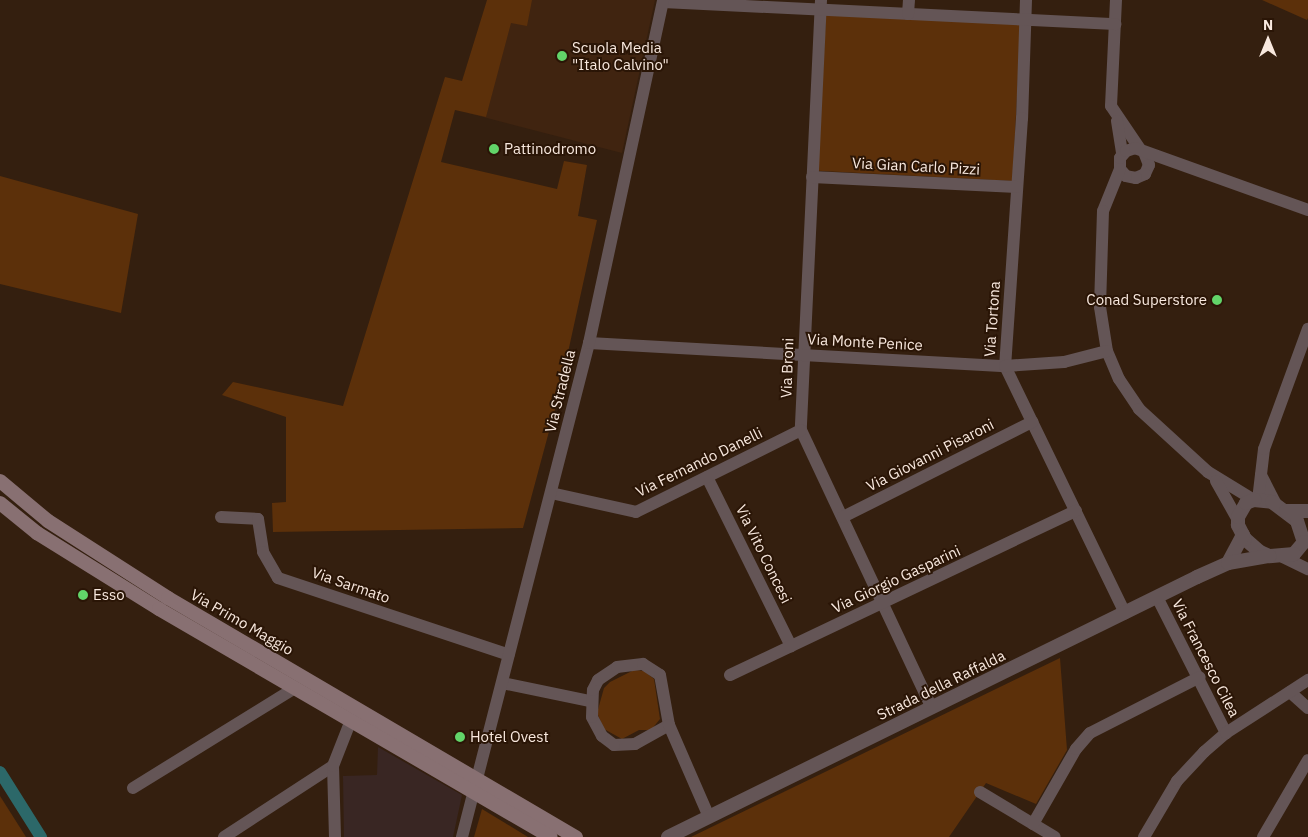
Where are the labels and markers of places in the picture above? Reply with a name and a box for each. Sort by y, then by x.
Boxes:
place label: Scuola Media "Italo Calvino" [572,38,669,73]
marker: Scuola Media "Italo Calvino" [556,50,568,62]
place label: Pattinodromo [504,140,596,158]
marker: Pattinodromo [488,143,500,155]
place label: Conad Superstore [1086,291,1207,309]
marker: Conad Superstore [1211,294,1223,306]
place label: Esso [93,586,125,604]
marker: Esso [77,589,89,601]
place label: Hotel Ovest [470,728,549,746]
marker: Hotel Ovest [454,731,466,743]

